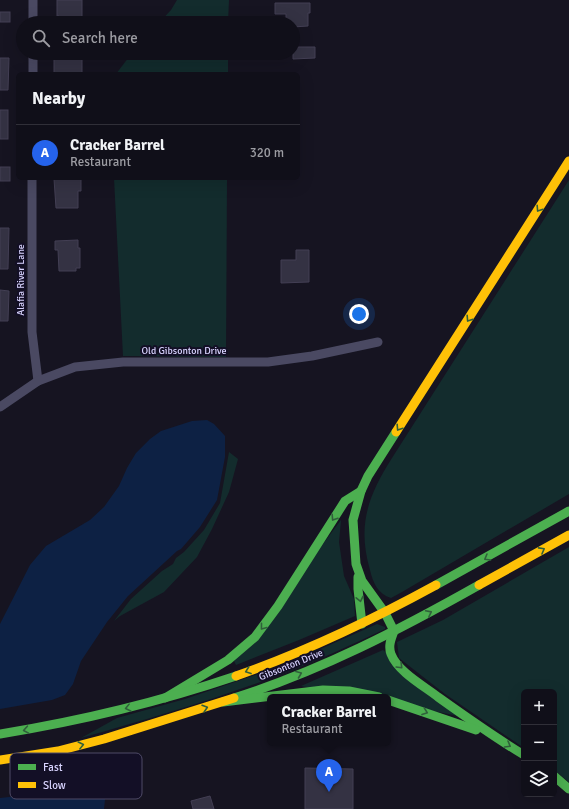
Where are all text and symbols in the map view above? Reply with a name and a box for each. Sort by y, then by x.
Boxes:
search box [16,16,300,60]
icon: search [30,27,52,49]
text: Search here [62,29,138,47]
text: Nearby [32,88,85,109]
text: Cracker Barrel [70,136,165,154]
text: A [41,145,49,161]
text: 320 m [250,145,284,161]
text: Restaurant [70,154,131,170]
one-way arrow [536,205,544,212]
street label: Alafia River Lane [15,244,27,316]
your location [349,304,369,324]
one-way arrow [466,315,474,322]
street label: Old Gibsonton Drive [141,345,227,357]
one-way arrow [396,424,404,431]
one-way arrow [331,514,339,521]
one-way arrow [538,547,545,555]
one-way arrow [484,553,491,560]
one-way arrow [355,596,363,602]
one-way arrow [425,611,432,618]
one-way arrow [261,622,268,629]
street label: Gibsonton Drive [257,647,325,683]
one-way arrow [395,661,403,669]
one-way arrow [245,666,252,674]
one-way arrow [295,671,302,679]
map controls [521,689,557,797]
button: + [521,689,557,725]
popup [267,694,391,746]
one-way arrow [124,703,131,712]
text: Cracker Barrel [282,703,376,721]
one-way arrow [201,704,208,713]
one-way arrow [421,707,428,716]
text: Restaurant [282,721,343,737]
one-way arrow [23,725,29,734]
button: − [521,725,557,761]
one-way arrow [504,741,511,748]
one-way arrow [77,742,84,750]
legend [10,753,142,799]
pin: A [316,759,342,792]
text: Fast [43,761,63,774]
button: layers [521,761,557,797]
text: Slow [43,779,66,792]

